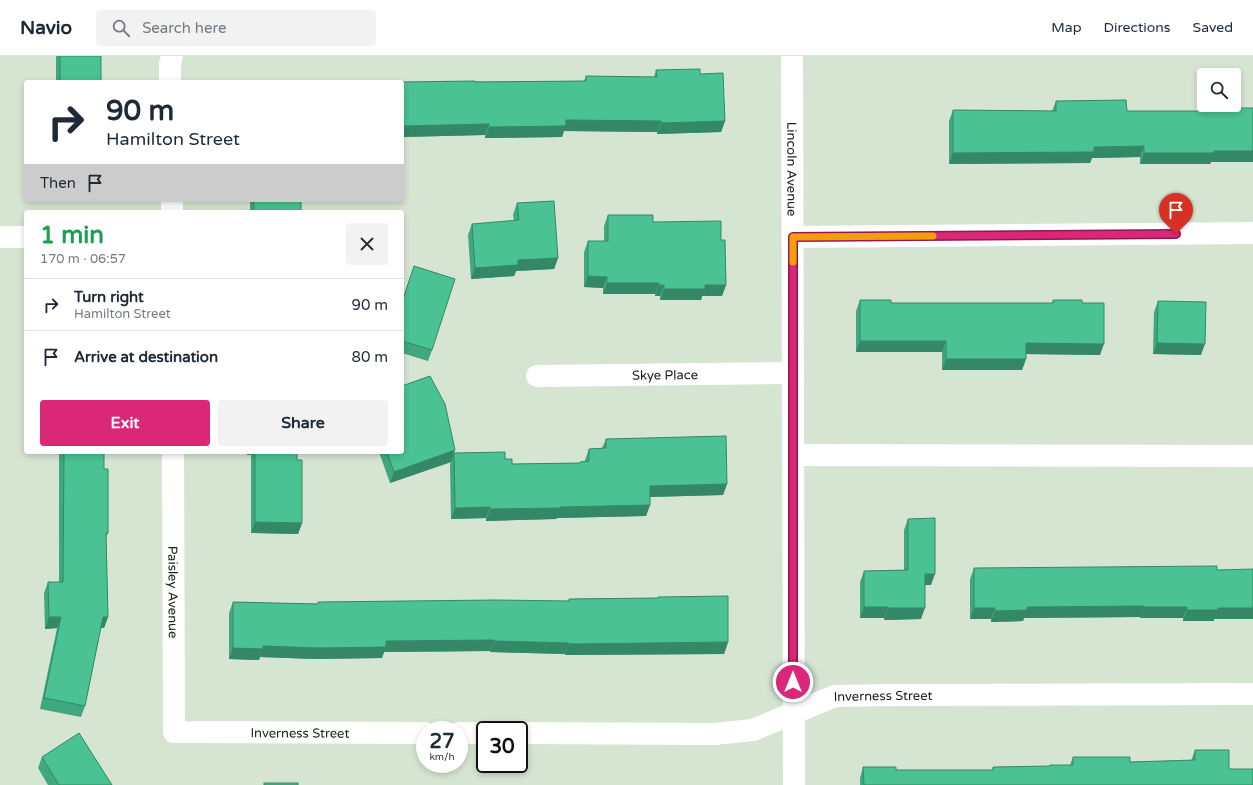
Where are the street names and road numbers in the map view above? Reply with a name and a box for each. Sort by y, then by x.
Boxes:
street label: Lincoln Avenue [783,122,799,216]
street label: Skye Place [632,367,698,384]
street label: Paisley Avenue [164,546,181,638]
street label: Inverness Street [833,688,933,705]
street label: Inverness Street [251,725,350,742]

